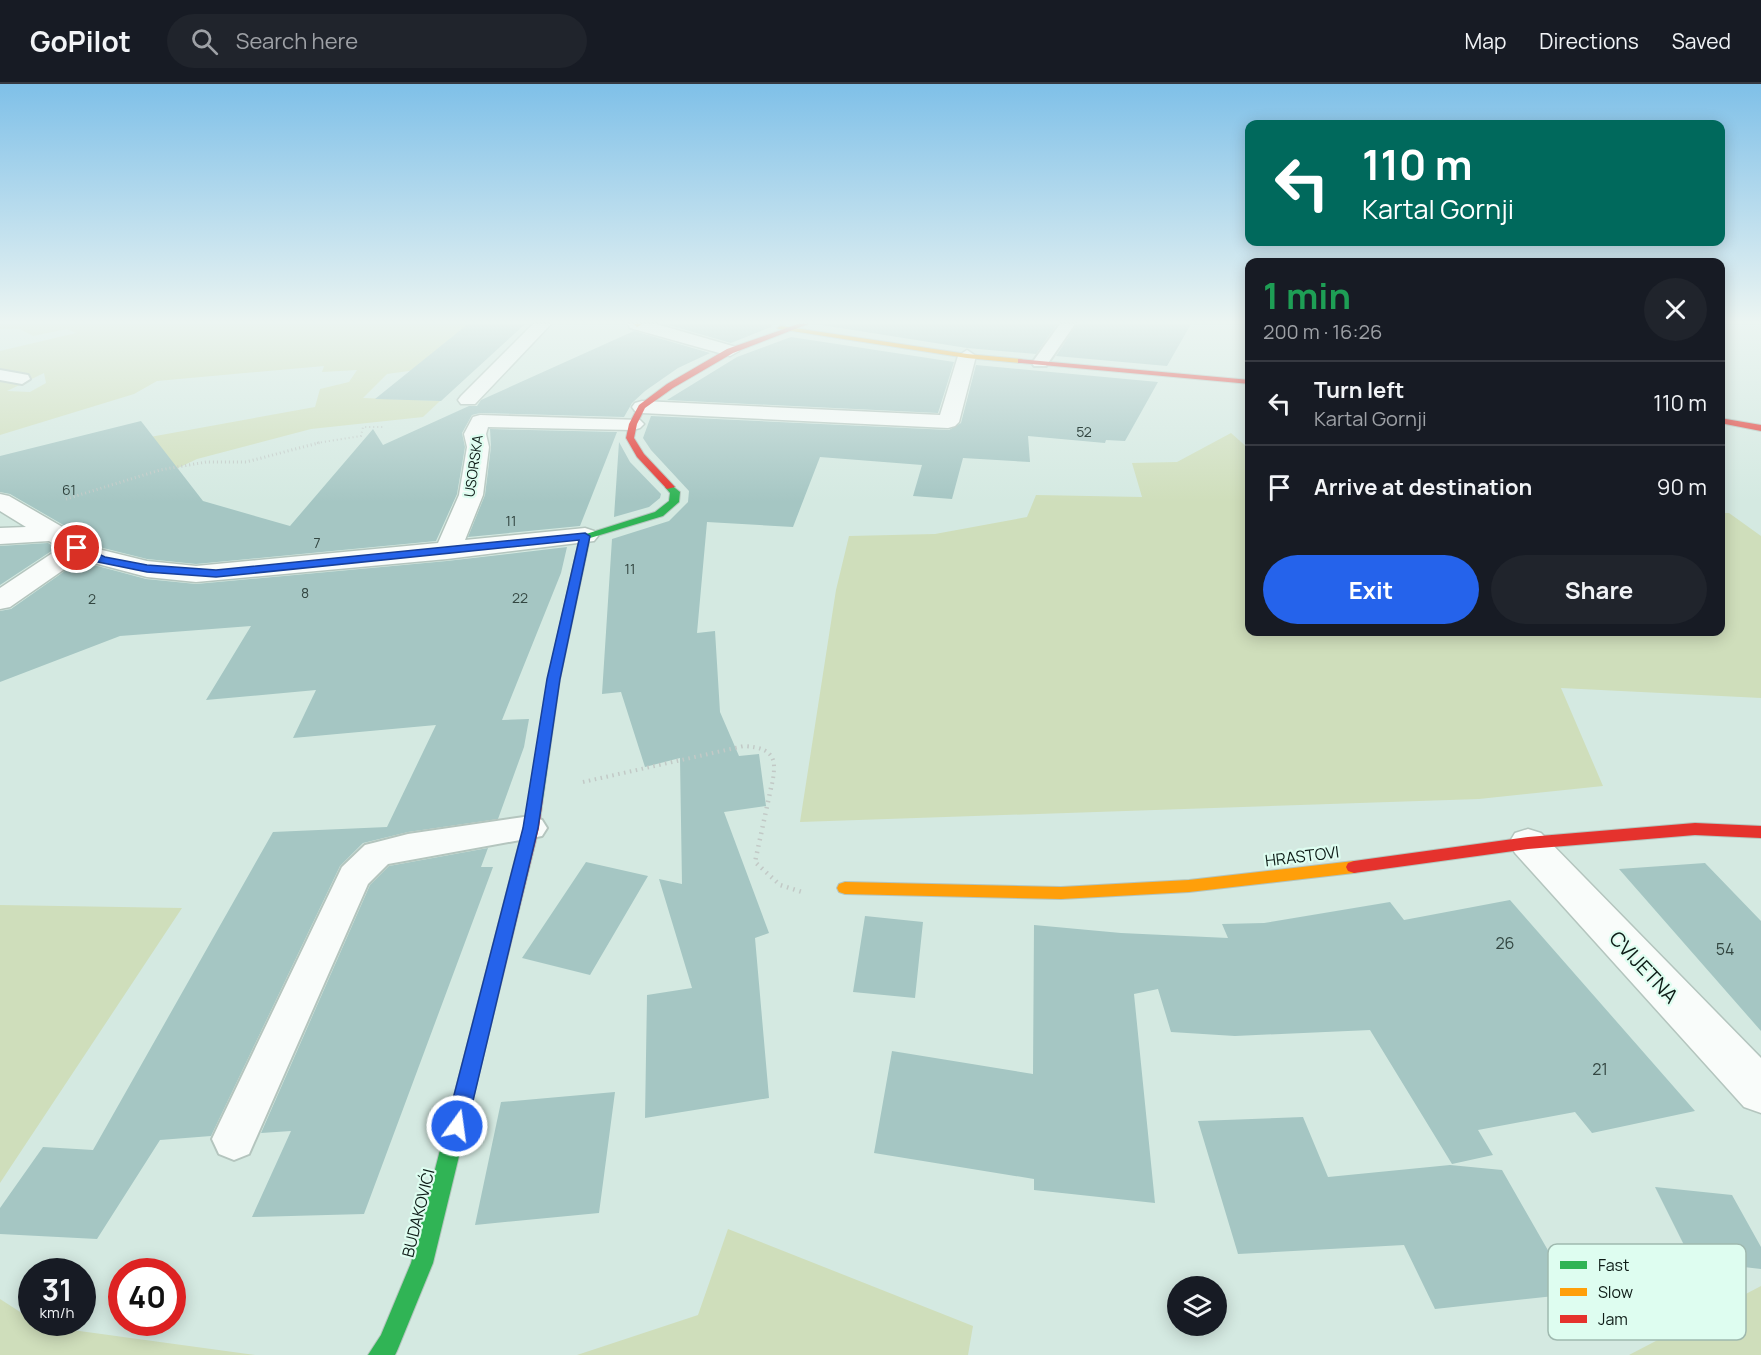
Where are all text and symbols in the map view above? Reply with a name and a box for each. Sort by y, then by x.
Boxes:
search box [167,14,587,68]
text: GoPilot [30,22,131,60]
icon: search [188,25,221,58]
text: Search here [236,26,358,56]
text: Map [1465,27,1506,55]
text: Directions [1539,27,1639,55]
text: Saved [1672,27,1731,55]
text: 110 m [1362,135,1473,193]
icon: left [1263,144,1341,222]
text: Kartal Gornji [1362,190,1514,227]
text: 1 min [1263,271,1351,320]
button: close [1644,278,1707,341]
text: 200 m · 16:26 [1263,318,1382,345]
text: Turn left [1314,375,1404,405]
icon: left [1263,387,1296,420]
text: 110 m [1653,388,1707,418]
text: Kartal Gornji [1314,405,1427,432]
house number: 52 [1076,422,1092,441]
street label: USORSKA [459,433,487,498]
icon: arrive [1263,471,1296,504]
text: Arrive at destination [1314,472,1532,502]
text: 90 m [1657,472,1707,502]
house number: 61 [62,480,76,499]
house number: 11 [506,511,516,530]
pin [51,522,102,573]
icon: arrive [60,531,93,564]
house number: 7 [313,533,321,552]
button: Exit [1263,555,1479,624]
button: Share [1491,555,1707,624]
house number: 11 [625,559,635,578]
house number: 8 [301,583,309,602]
house number: 22 [512,588,528,607]
house number: 2 [88,589,96,608]
street label: HRASTOVI [1264,841,1340,871]
street label: CVIJETNA [1604,925,1685,1009]
house number: 26 [1495,932,1515,954]
house number: 54 [1716,938,1734,960]
house number: 21 [1592,1058,1608,1080]
position arrow [425,1094,489,1158]
street label: BUDAKOVIĆI [396,1167,440,1259]
legend [1548,1244,1746,1340]
text: Fast [1598,1254,1629,1276]
speed limit sign: 40 [108,1258,186,1336]
text: 31 [42,1269,72,1310]
map controls [1167,1276,1227,1336]
button: layers [1167,1276,1227,1336]
text: Slow [1598,1281,1633,1303]
text: km/h [40,1302,74,1323]
text: Jam [1598,1308,1628,1330]

